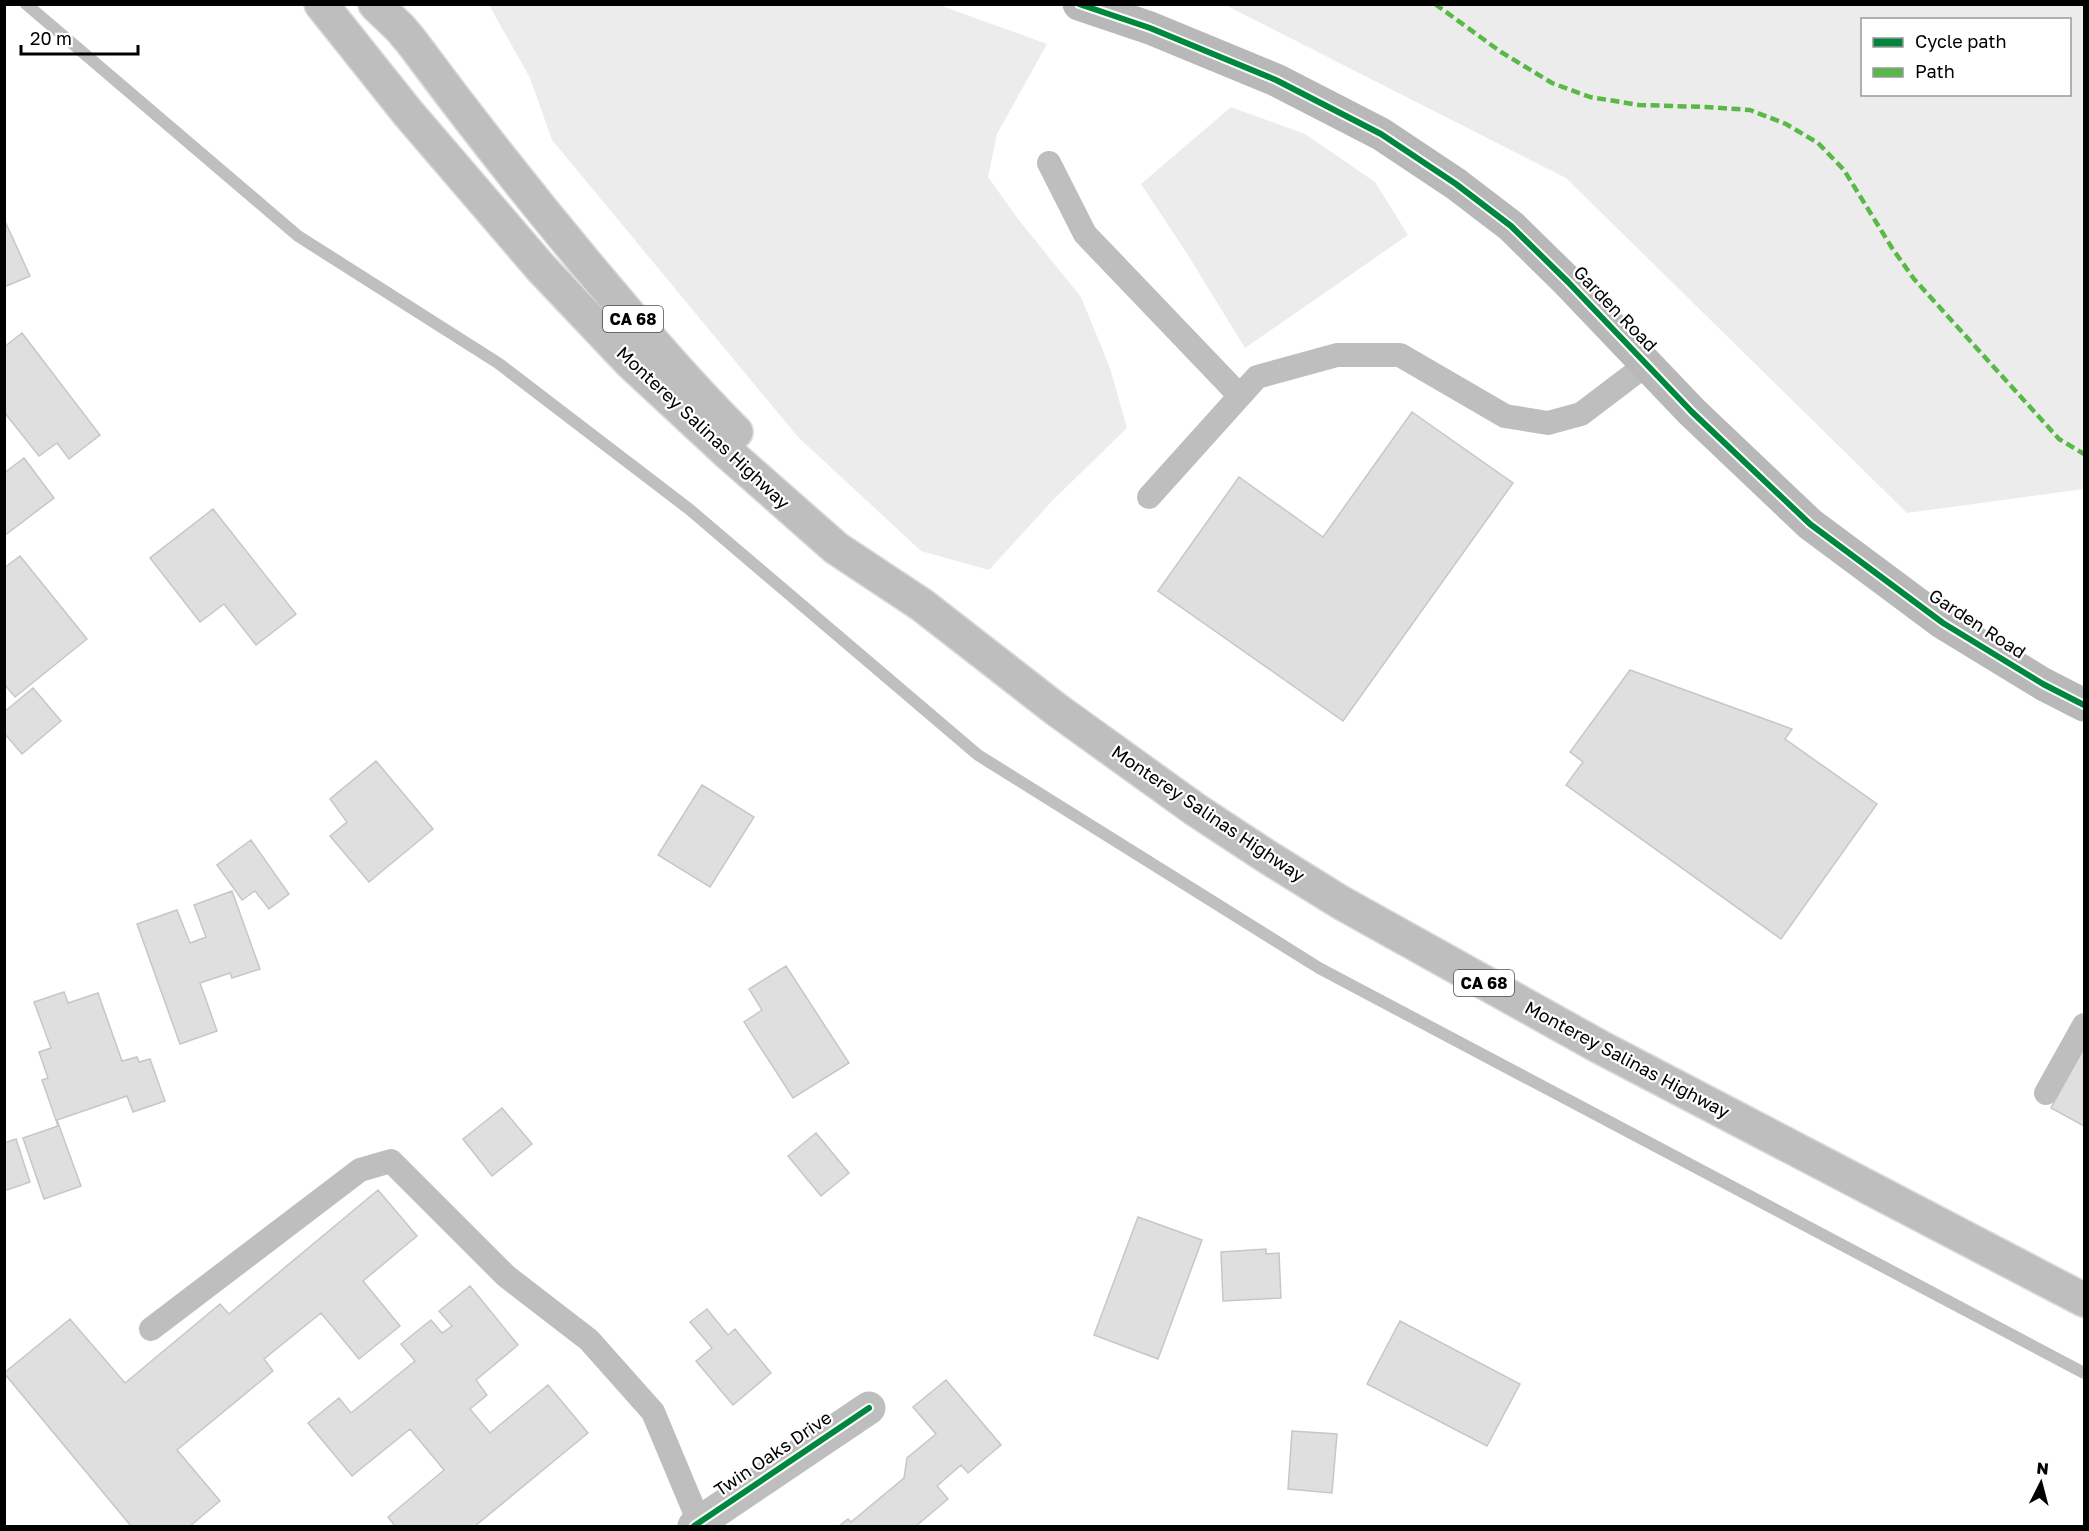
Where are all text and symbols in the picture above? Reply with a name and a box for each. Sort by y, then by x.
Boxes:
scale bar [21,18,138,56]
legend [1861,18,2071,96]
text: 20 m [30,27,72,49]
text: Cycle path [1915,30,2007,52]
text: Path [1915,60,1955,82]
street label: Garden Road [1569,261,1662,356]
road number: CA 68 [603,306,663,332]
street label: Monterey Salinas Highway [613,341,795,513]
street label: Garden Road [1925,584,2030,663]
street label: Monterey Salinas Highway [1108,740,1309,886]
road number: CA 68 [1454,970,1514,996]
street label: Monterey Salinas Highway [1521,996,1733,1122]
street label: Twin Oaks Drive [710,1406,835,1501]
north arrow [2011,1453,2071,1513]
text: N [2035,1458,2050,1479]

